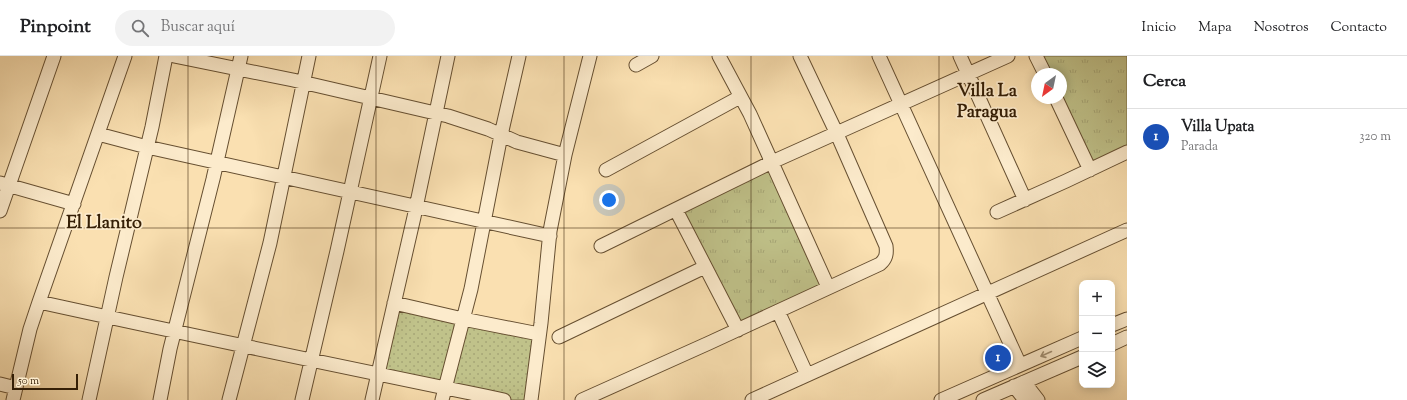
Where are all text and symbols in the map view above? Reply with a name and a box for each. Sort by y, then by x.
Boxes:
search box [115,10,395,46]
text: Pinpoint [20,14,91,41]
icon: search [129,17,151,39]
text: Buscar aquí [161,17,235,38]
text: Inicio [1142,18,1176,38]
text: Mapa [1198,18,1232,38]
text: Nosotros [1254,18,1309,38]
text: Contacto [1331,18,1387,38]
north arrow [1031,68,1067,104]
text: Cerca [1143,70,1186,94]
district label: Villa La Paragua [957,79,1018,126]
text: Villa Upata [1181,117,1254,138]
text: 1 [1154,128,1158,146]
text: 320 m [1359,128,1391,146]
text: Parada [1181,138,1218,156]
your location [599,190,619,210]
district label: El Llanito [66,211,142,237]
map controls [1079,280,1115,388]
button: + [1079,280,1115,316]
button: − [1079,316,1115,352]
pin: 1 [985,343,1011,373]
one-way arrow [1041,351,1053,358]
button: layers [1079,352,1115,388]
scale bar [12,372,78,391]
text: 50 m [18,373,39,389]

